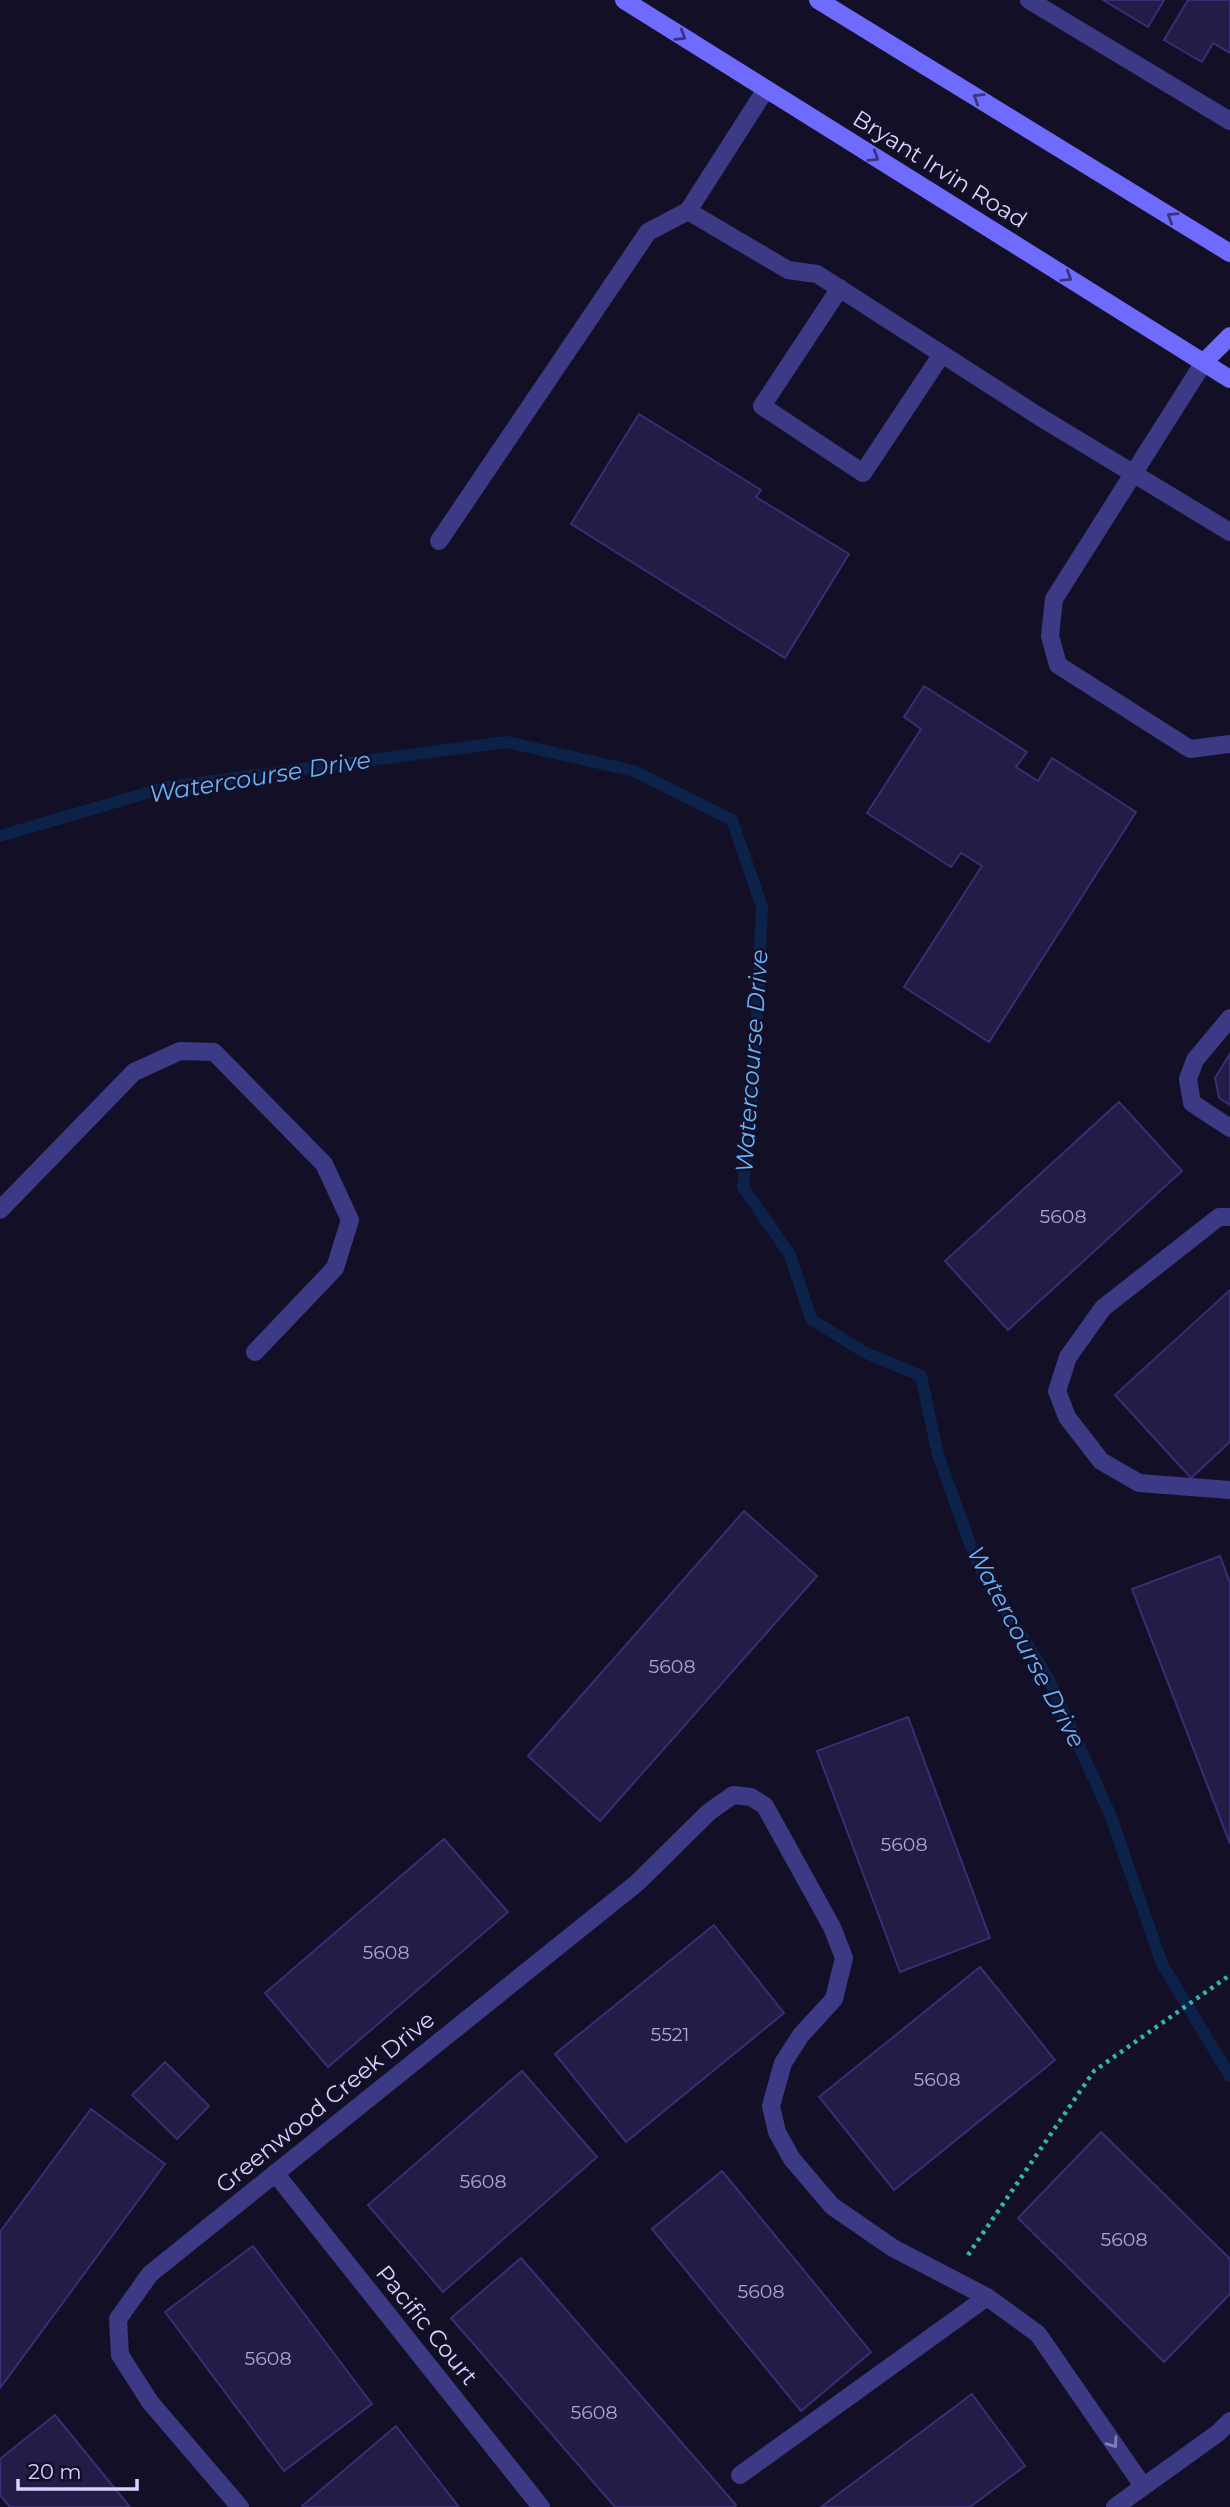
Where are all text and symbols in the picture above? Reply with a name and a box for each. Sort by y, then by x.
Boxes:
one-way arrow [674,28,687,41]
one-way arrow [972,94,985,107]
street label: Bryant Irvin Road [848,104,1032,234]
one-way arrow [867,148,880,161]
one-way arrow [1166,213,1179,226]
one-way arrow [1060,269,1073,282]
water label: Watercourse Drive [147,745,373,808]
water label: Watercourse Drive [729,948,774,1174]
house number: 5608 [1039,1205,1087,1228]
water label: Watercourse Drive [961,1541,1092,1752]
house number: 5608 [648,1655,696,1678]
house number: 5608 [880,1833,928,1856]
house number: 5608 [362,1941,410,1964]
street label: Greenwood Creek Drive [210,2005,440,2199]
house number: 5521 [651,2023,689,2046]
house number: 5608 [913,2068,961,2091]
house number: 5608 [459,2170,507,2193]
house number: 5608 [1100,2228,1148,2251]
street label: Pacific Court [370,2259,484,2391]
house number: 5608 [737,2280,785,2303]
house number: 5608 [244,2347,292,2370]
house number: 5608 [570,2401,618,2424]
one-way arrow [1105,2435,1117,2448]
scale bar [18,2448,136,2492]
text: 20 m [28,2459,82,2484]

